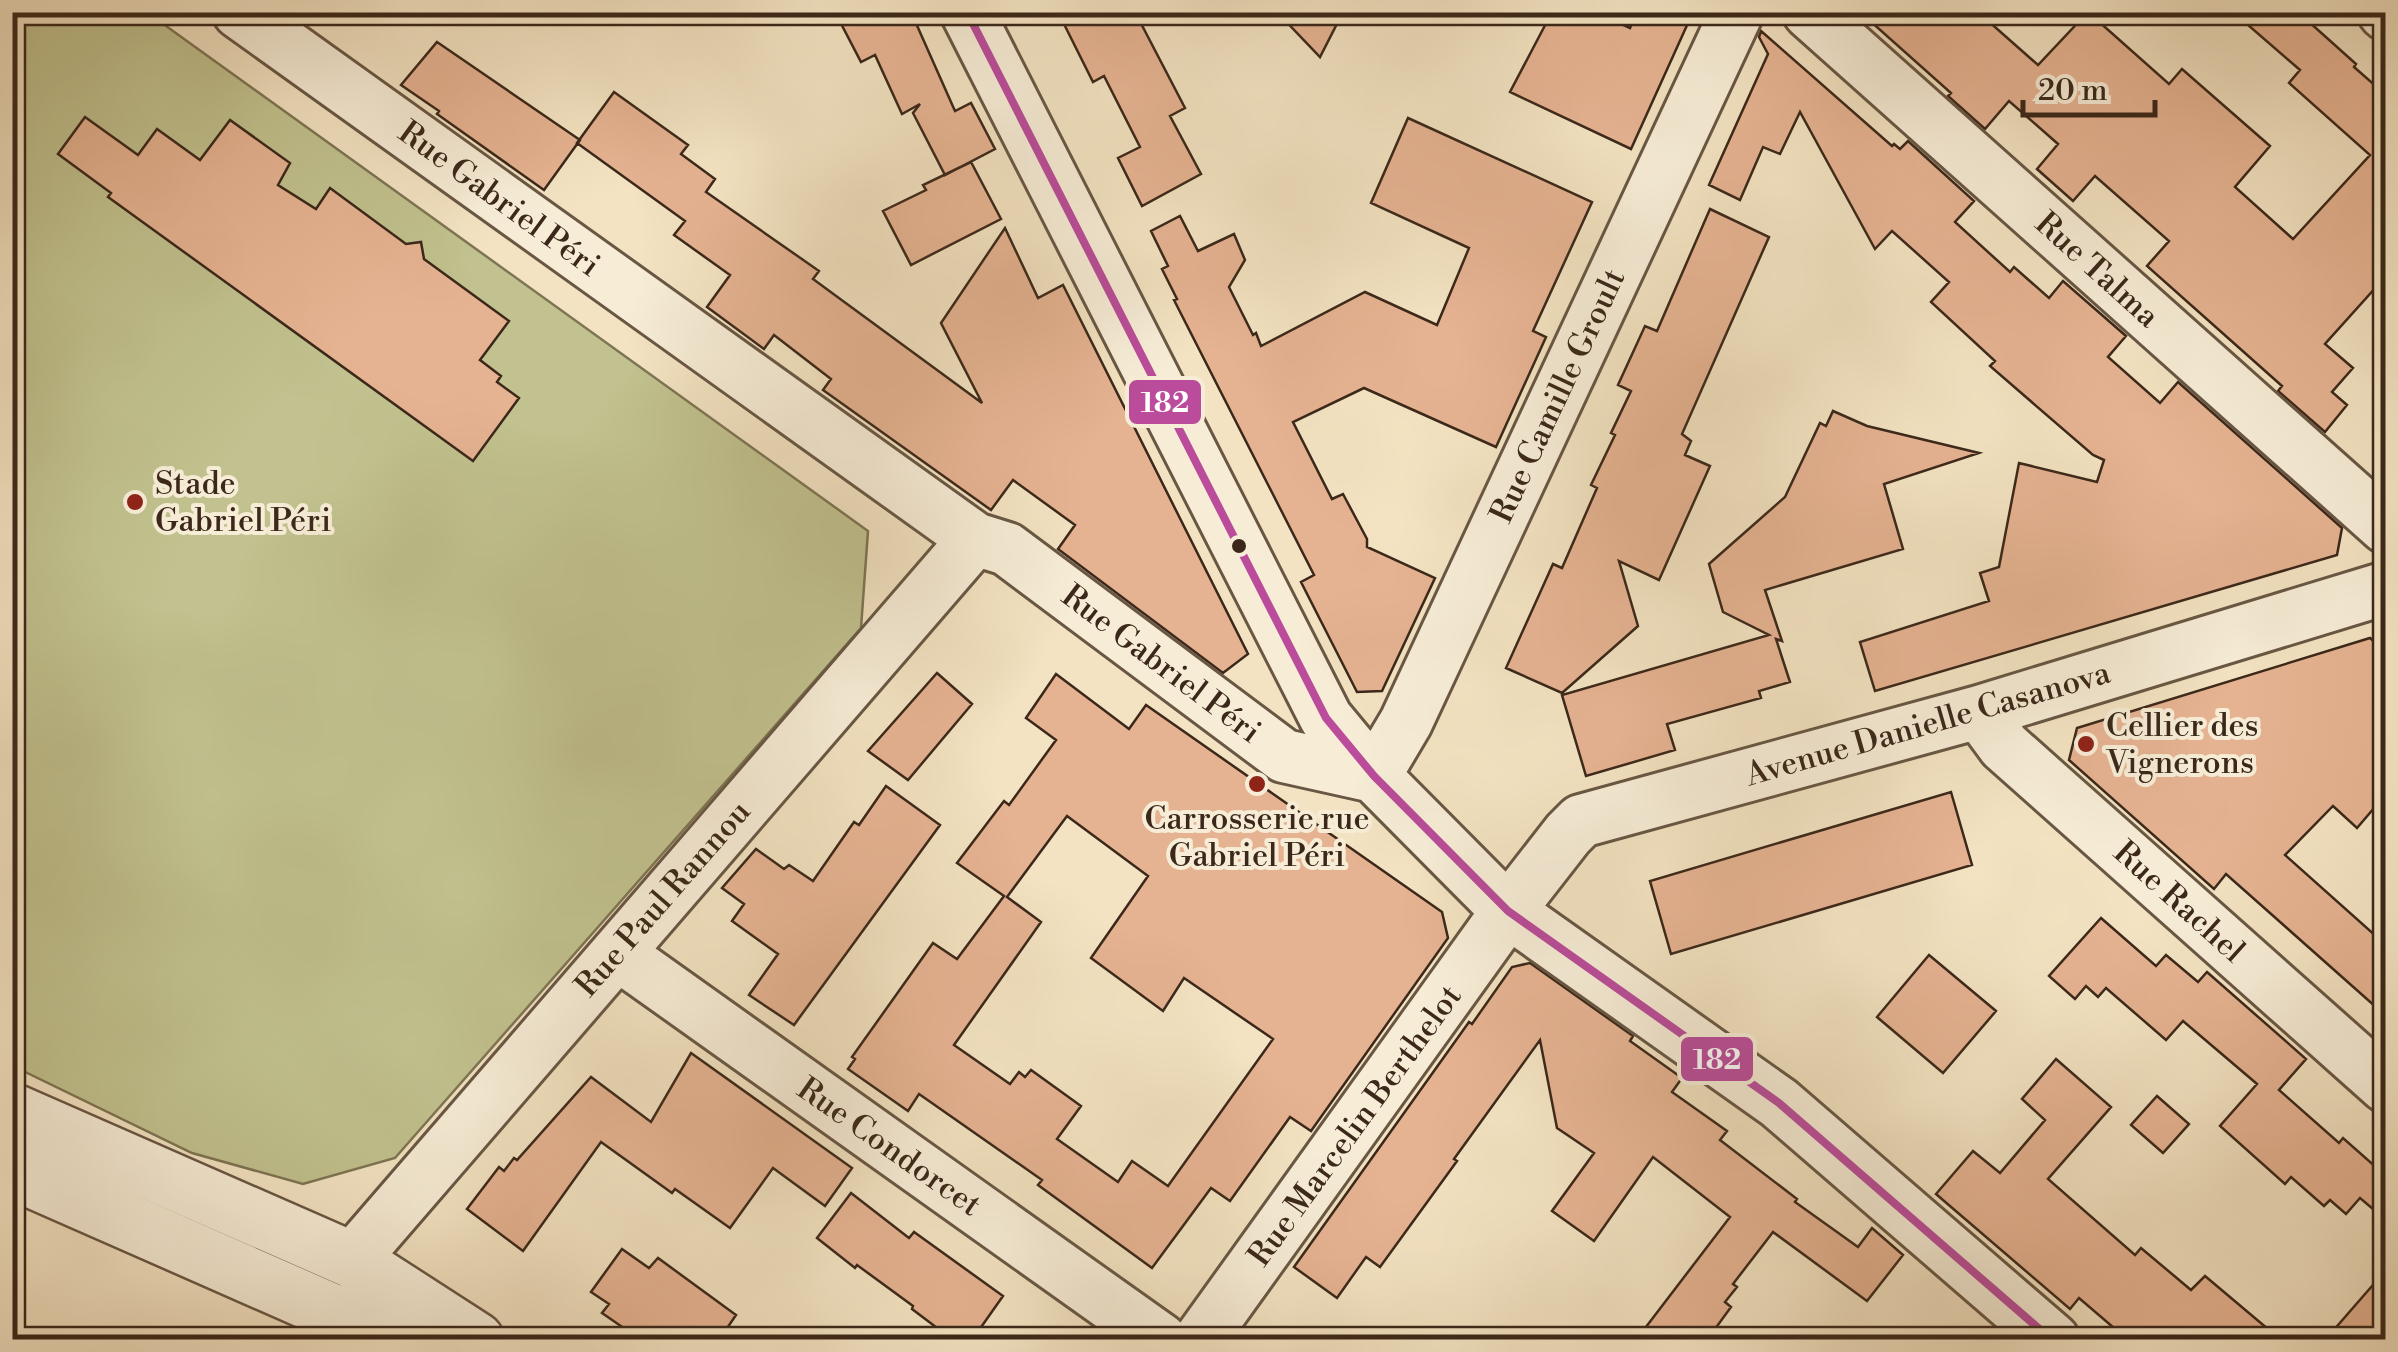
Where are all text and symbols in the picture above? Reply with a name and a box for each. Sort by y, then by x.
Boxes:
scale bar [2023,55,2156,117]
text: 20 m [2038,72,2107,110]
street label: Rue Gabriel Péri [390,112,608,286]
street label: Rue Talma [2027,204,2168,337]
street label: Rue Camille Groult [1482,263,1634,529]
line badge: 182 [1127,378,1203,426]
text: 182 [1141,386,1189,421]
place label: Stade Gabriel Péri [155,464,331,541]
marker: Stade Gabriel Péri [124,491,146,513]
unlabelled marker [1229,536,1249,556]
street label: Rue Gabriel Péri [1053,576,1269,752]
street label: Avenue Danielle Casanova [1740,653,2116,796]
place label: Cellier des Vignerons [2105,706,2259,783]
marker: Cellier des Vignerons [2075,733,2097,755]
marker: Carrosserie rue Gabriel Péri [1246,773,1268,795]
street label: Rue Paul Rannou [567,793,759,1005]
place label: Carrosserie rue Gabriel Péri [1144,799,1370,876]
street label: Rue Rachel [2105,833,2253,972]
street label: Rue Marcelin Berthelot [1240,978,1470,1274]
line badge: 182 [1679,1035,1755,1083]
text: 182 [1693,1043,1741,1078]
street label: Rue Condorcet [789,1069,989,1225]

